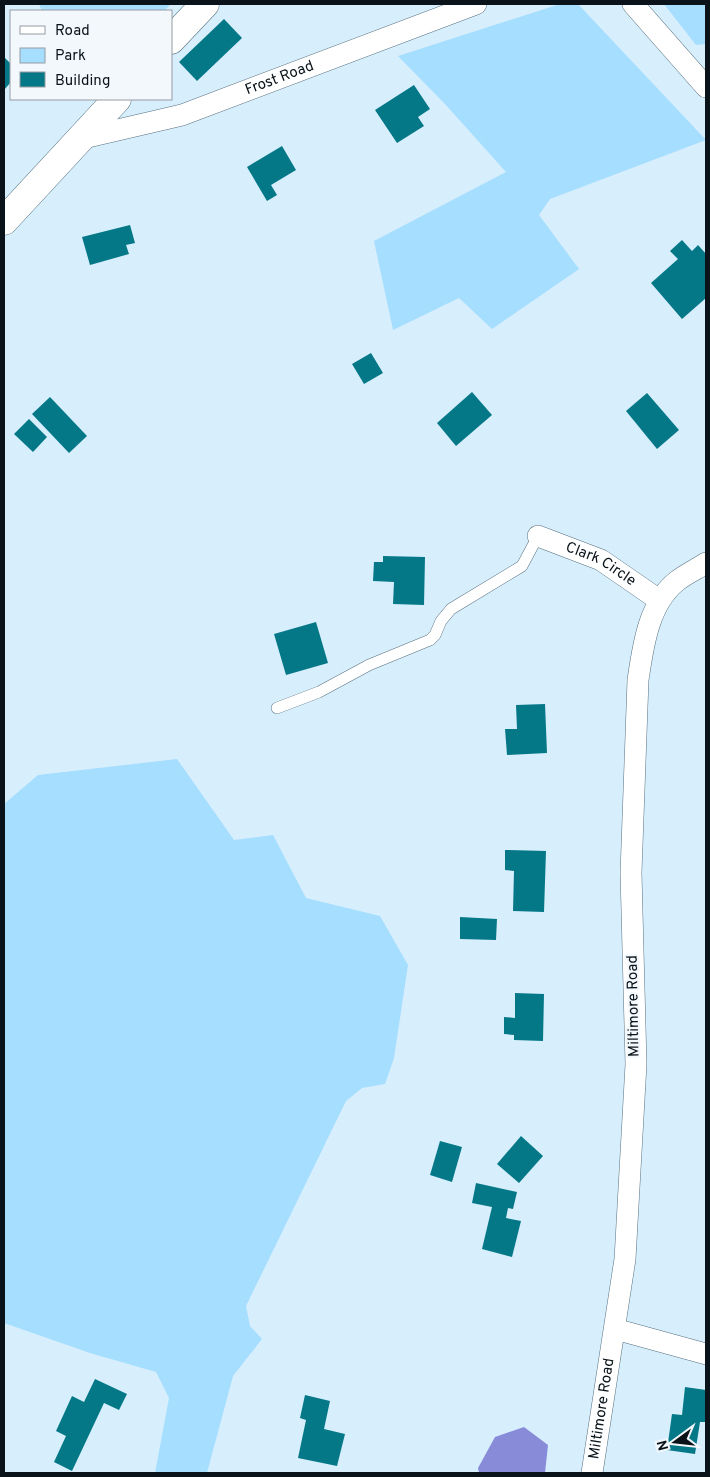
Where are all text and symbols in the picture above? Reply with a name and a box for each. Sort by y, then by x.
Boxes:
legend [10,10,172,100]
text: Road [55,22,90,41]
text: Park [55,47,86,66]
street label: Frost Road [243,57,316,100]
text: Building [55,72,110,91]
street label: Clark Circle [563,538,640,591]
street label: Miltimore Road [624,955,644,1057]
street label: Miltimore Road [585,1357,619,1461]
north arrow [650,1417,700,1467]
text: N [654,1438,673,1452]

